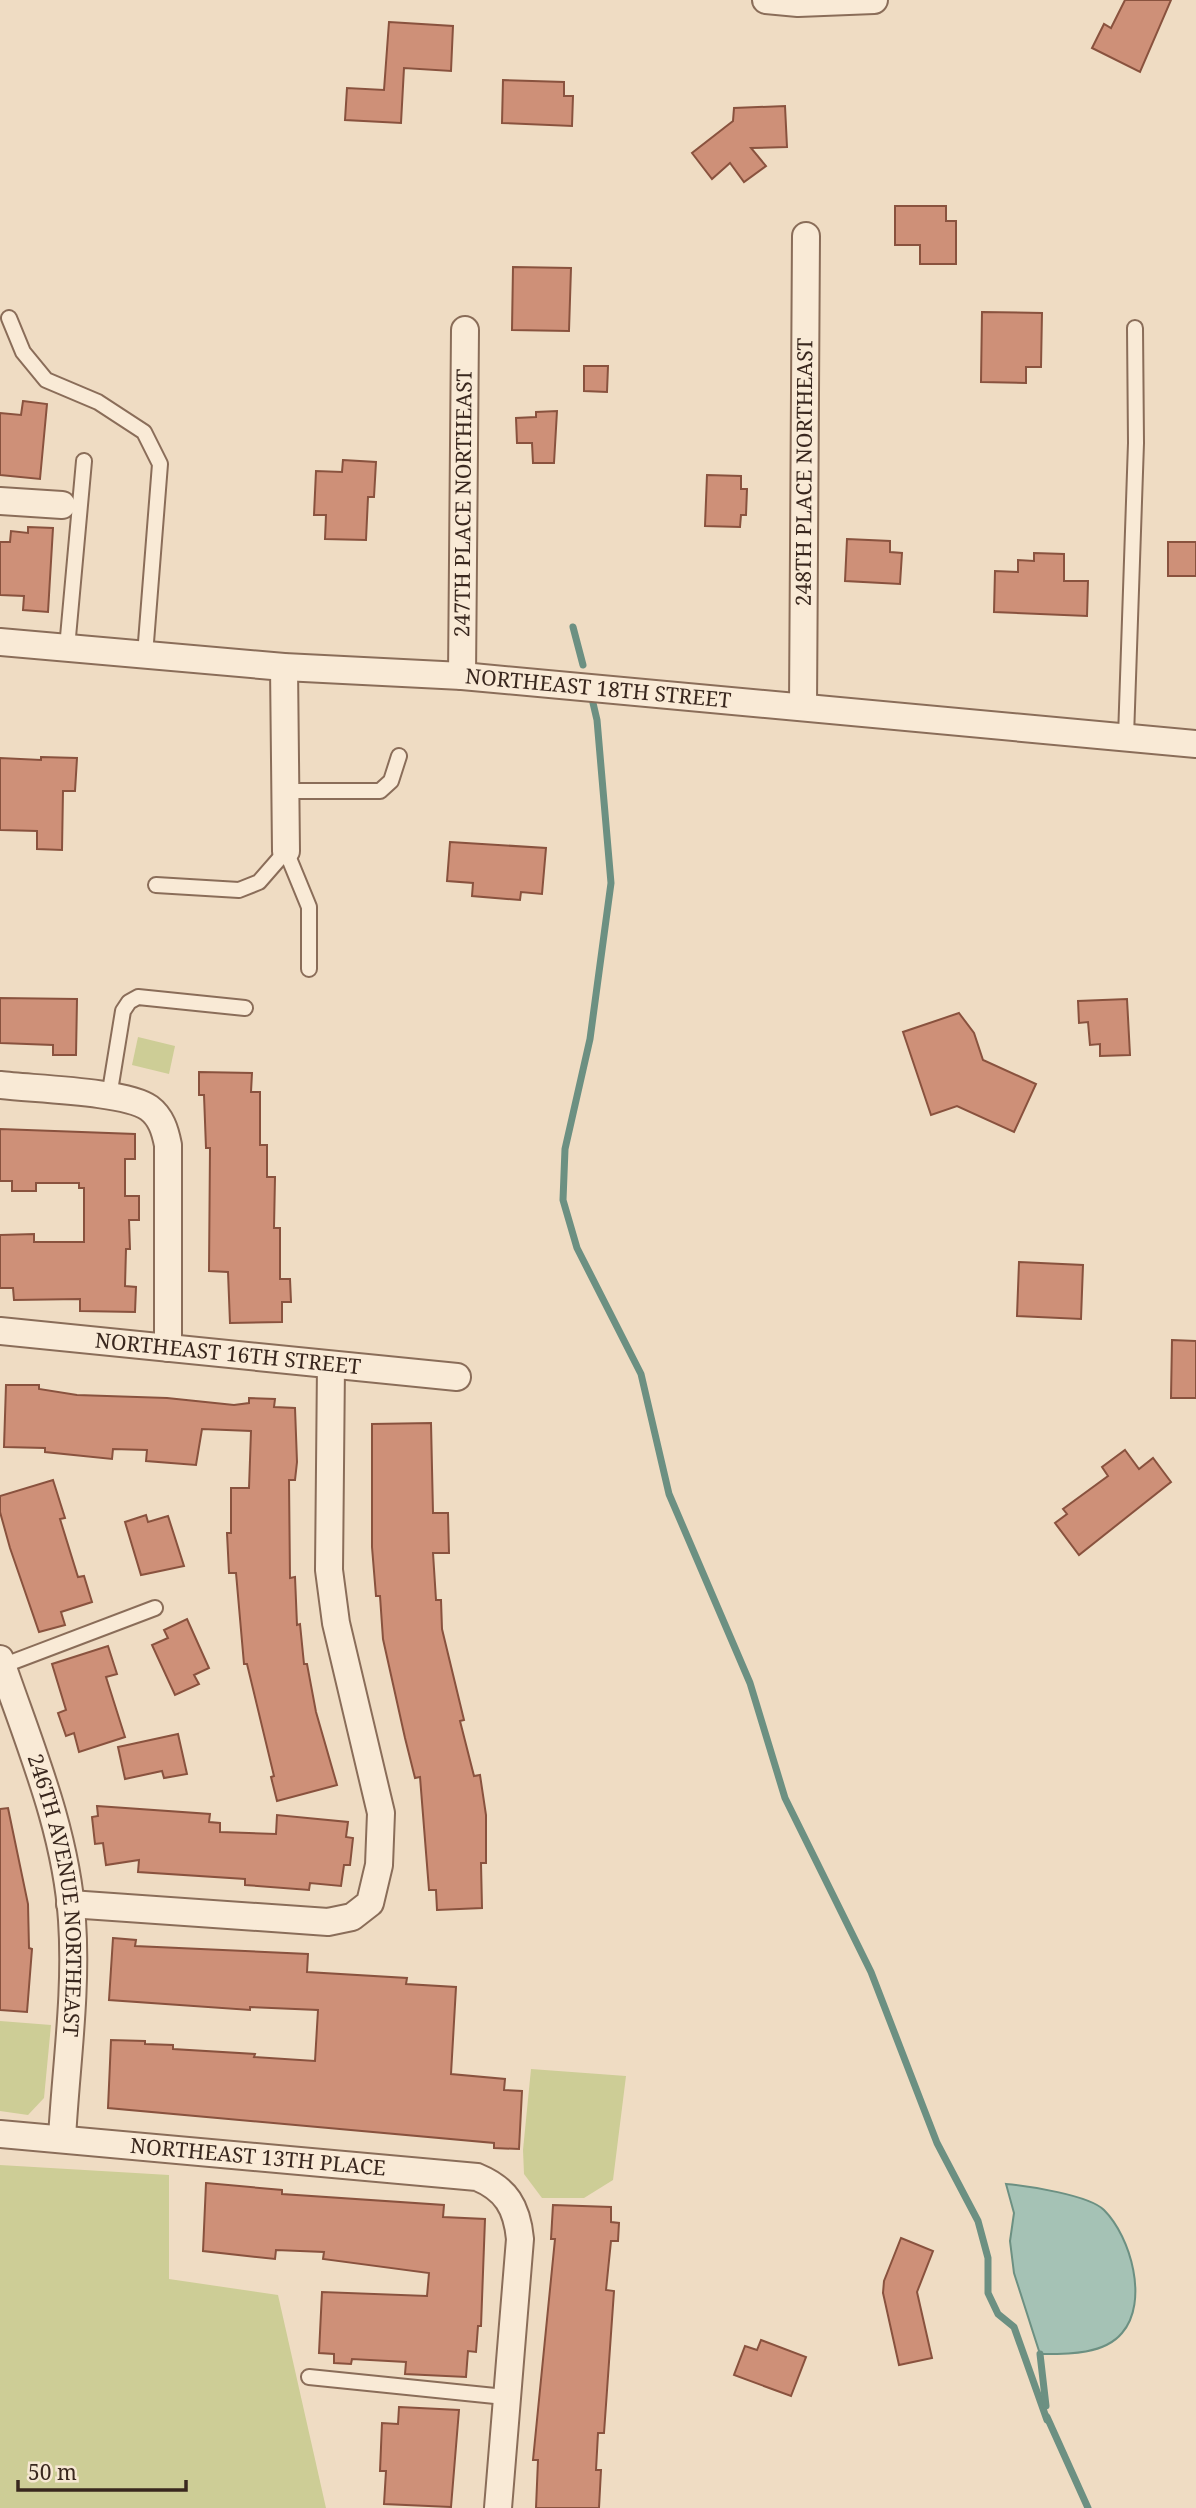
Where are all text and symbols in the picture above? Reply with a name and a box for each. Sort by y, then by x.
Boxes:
street label: 248TH PLACE NORTHEAST [789,338,818,606]
street label: 247TH PLACE NORTHEAST [447,369,478,637]
street label: NORTHEAST 18TH STREET [464,661,733,714]
street label: NORTHEAST 16TH STREET [94,1326,362,1380]
street label: 246TH AVENUE NORTHEAST [22,1750,88,2038]
street label: NORTHEAST 13TH PLACE [129,2131,387,2182]
scale bar [18,2448,186,2492]
text: 50 m [28,2458,77,2486]

